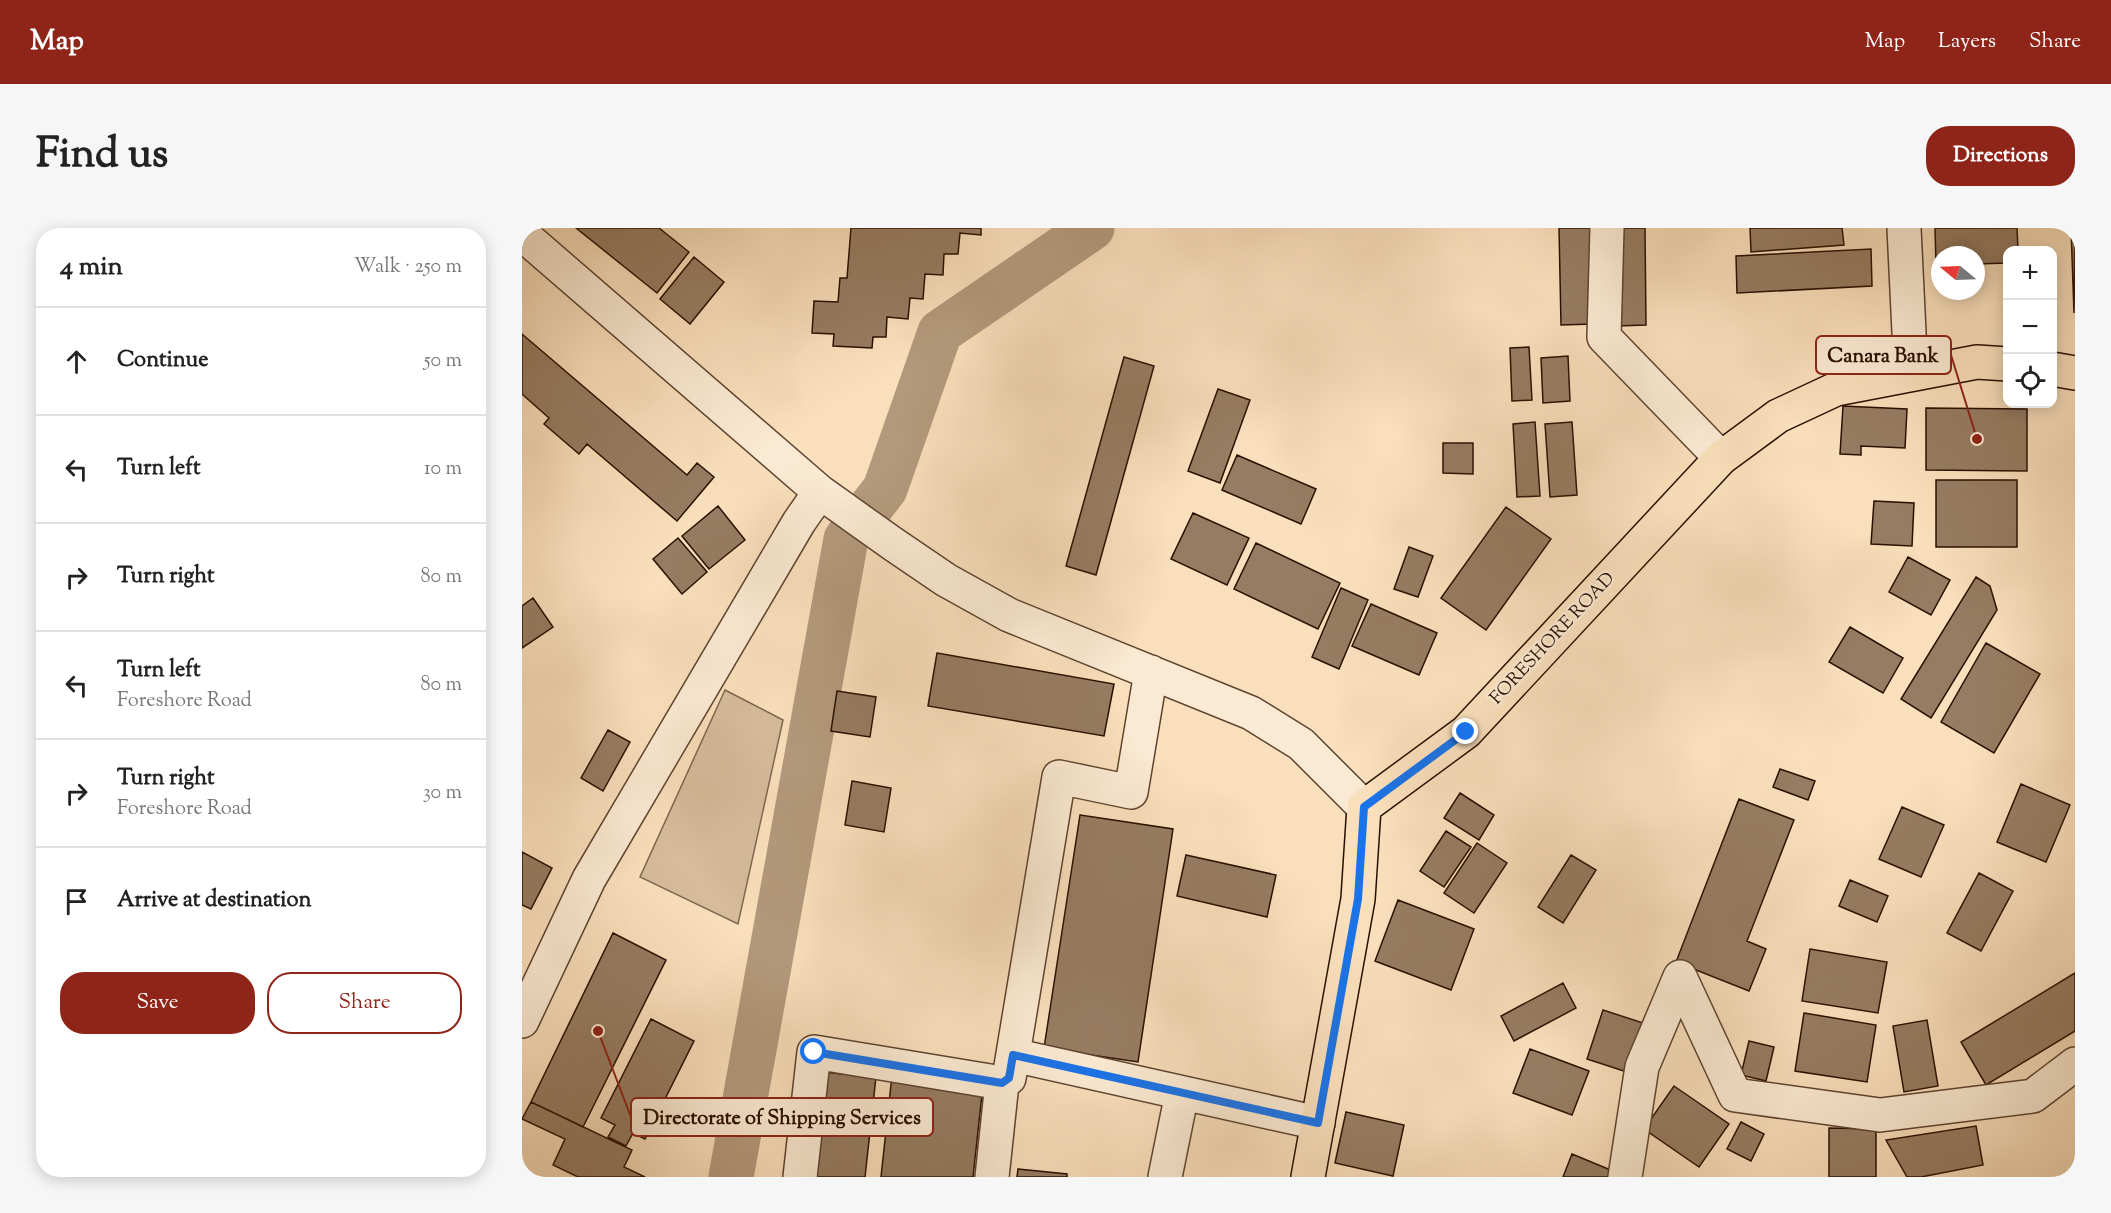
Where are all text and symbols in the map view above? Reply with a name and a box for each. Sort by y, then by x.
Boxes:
text: Map [30,22,84,62]
text: Map [1865,27,1905,57]
text: Layers [1938,27,1996,57]
text: Share [2029,27,2081,57]
text: Find us [36,126,168,186]
button: Directions [1926,126,2075,186]
north arrow [1931,246,1985,300]
map controls [2003,246,2057,408]
button: + [2003,246,2057,300]
text: 4 min [60,249,123,286]
text: Walk · 250 m [354,253,462,282]
button: − [2003,300,2057,354]
callout: Canara Bank [1816,336,1951,374]
text: Canara Bank [1827,343,1939,372]
icon: ahead [60,345,93,378]
text: Continue [117,345,208,377]
text: 50 m [424,347,462,376]
button: locate [2003,354,2057,408]
icon: left [60,453,93,486]
text: Turn left [117,453,200,485]
text: 10 m [424,455,462,484]
icon: right [60,561,93,594]
text: Turn right [117,561,214,593]
text: 80 m [421,563,462,592]
street label: FORESHORE ROAD [1485,567,1621,711]
text: Turn left [117,655,200,687]
icon: left [60,669,93,702]
text: 80 m [421,671,462,700]
text: Foreshore Road [117,687,252,716]
route end [1452,718,1478,744]
text: Turn right [117,763,214,795]
icon: right [60,777,93,810]
text: 30 m [423,779,462,808]
text: Foreshore Road [117,795,252,824]
icon: arrive [60,885,93,918]
text: Arrive at destination [117,885,312,917]
button: Save [60,972,255,1034]
button: Share [267,972,462,1034]
route start [800,1038,826,1064]
callout: Directorate of Shipping Services [631,1098,933,1136]
text: Directorate of Shipping Services [643,1105,921,1134]

